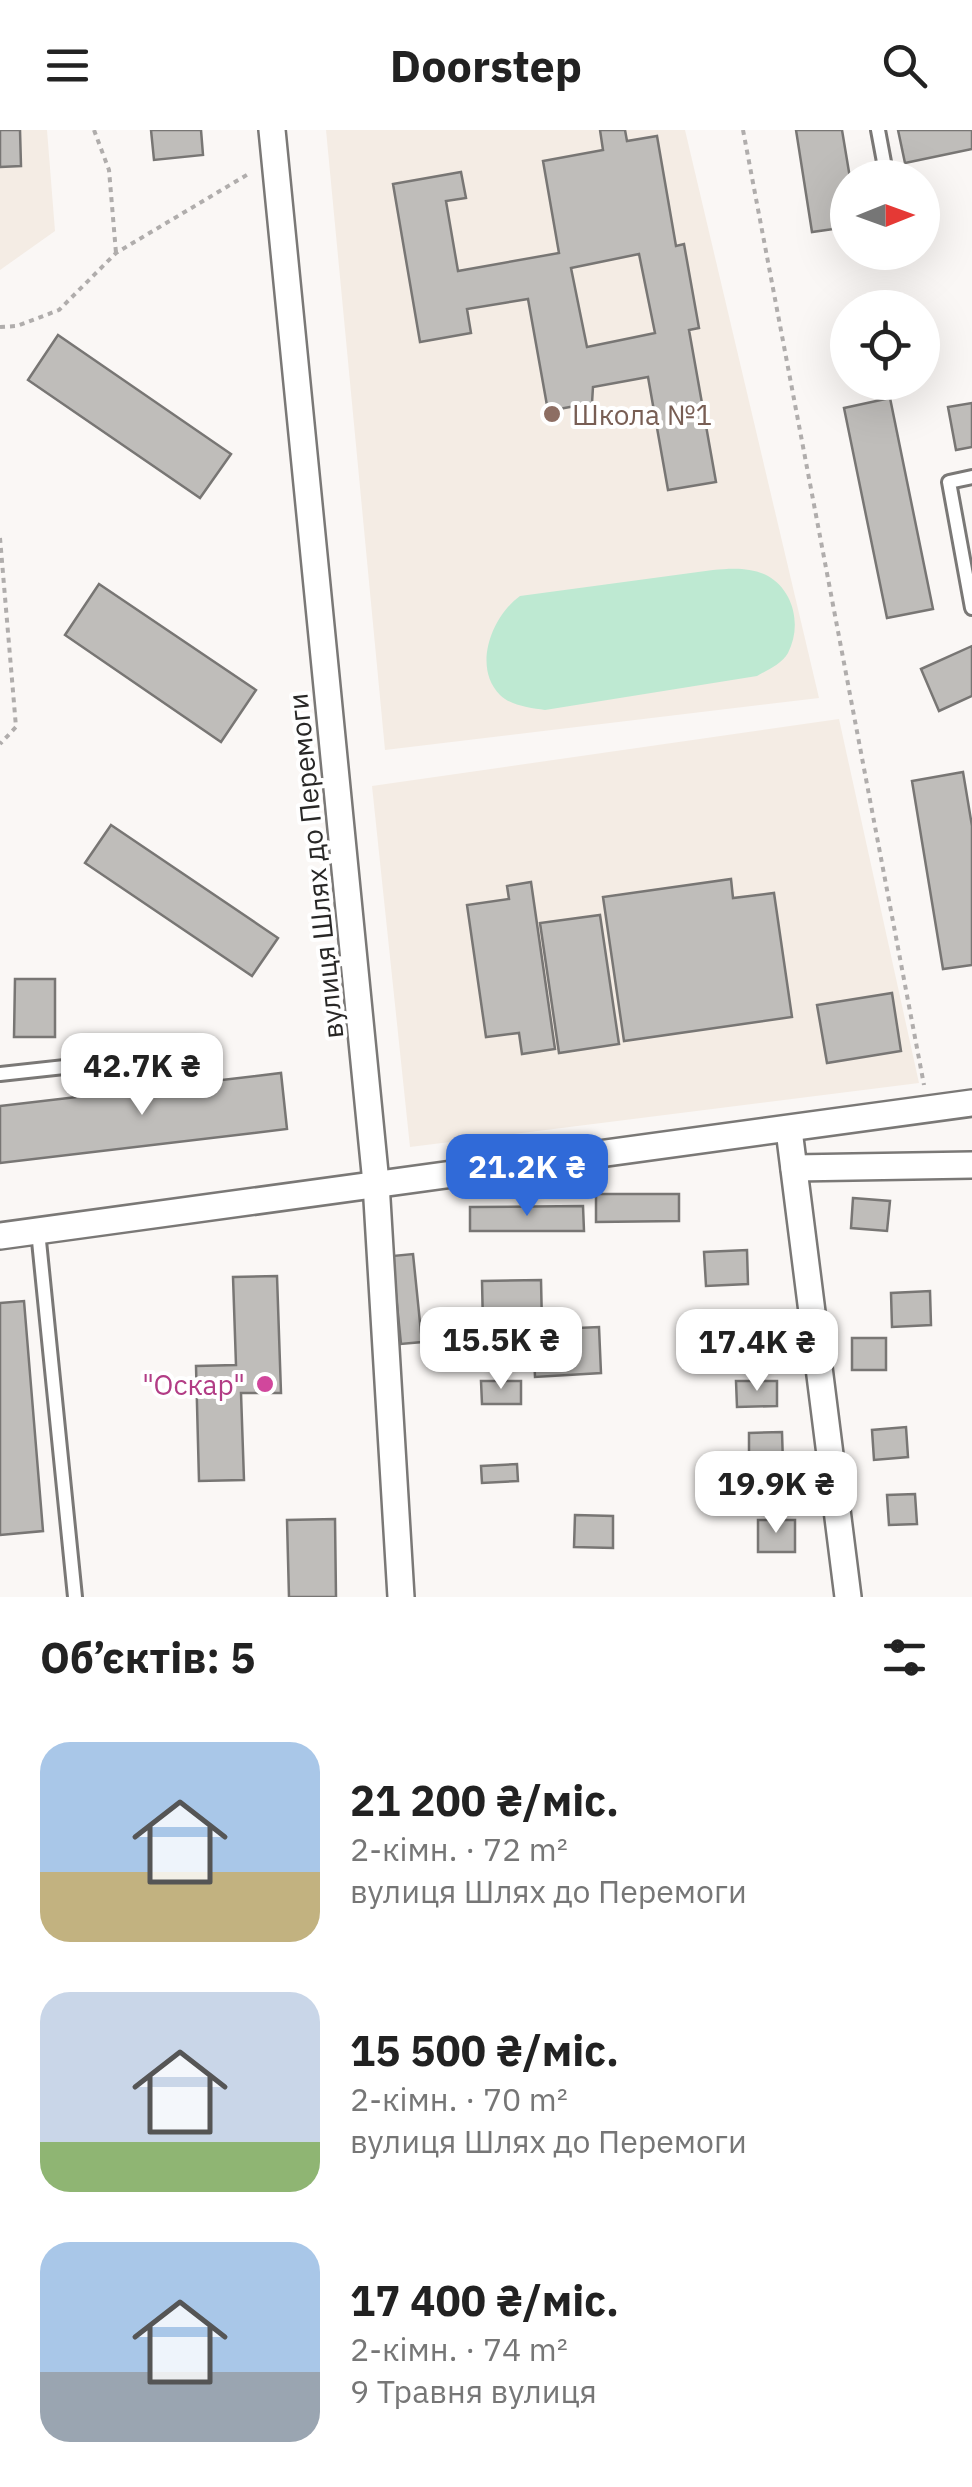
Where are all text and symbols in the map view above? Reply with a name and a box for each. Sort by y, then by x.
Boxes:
text: Doorstep [390,36,582,94]
icon: menu [40,38,95,93]
icon: search [877,38,932,93]
north arrow [830,160,940,270]
map controls [830,160,940,400]
button: locate [830,290,940,400]
place label: Школа №1 [572,396,712,433]
marker: Школа №1 [541,403,563,425]
street label: вулиця Шлях до Перемоги [278,691,352,1041]
pin: 42.7K ₴ [50,1033,234,1118]
text: 42.7K ₴ [83,1044,201,1086]
pin: 21.2K ₴ [435,1134,619,1219]
text: 21.2K ₴ [468,1145,586,1187]
pin: 15.5K ₴ [409,1307,593,1392]
pin: 17.4K ₴ [665,1309,849,1394]
text: 15.5K ₴ [442,1318,560,1360]
text: 17.4K ₴ [698,1320,816,1362]
place label: "Оскар" [142,1366,245,1403]
marker: "Оскар" [254,1373,276,1395]
pin: 19.9K ₴ [684,1451,868,1536]
text: 19.9K ₴ [717,1462,835,1504]
text: Об’єктів: 5 [40,1630,255,1685]
icon: filters [877,1630,932,1685]
text: 21 200 ₴/міс. [350,1773,619,1828]
icon: home [120,1782,240,1902]
text: 2-кімн. · 72 m² [350,1828,568,1870]
text: вулиця Шлях до Перемоги [350,1870,747,1912]
text: 15 500 ₴/міс. [350,2023,619,2078]
icon: home [120,2032,240,2152]
text: 2-кімн. · 70 m² [350,2078,568,2120]
text: вулиця Шлях до Перемоги [350,2120,747,2162]
text: 17 400 ₴/міс. [350,2273,619,2328]
icon: home [120,2282,240,2402]
text: 2-кімн. · 74 m² [350,2328,568,2370]
text: 9 Травня вулиця [350,2370,597,2412]

